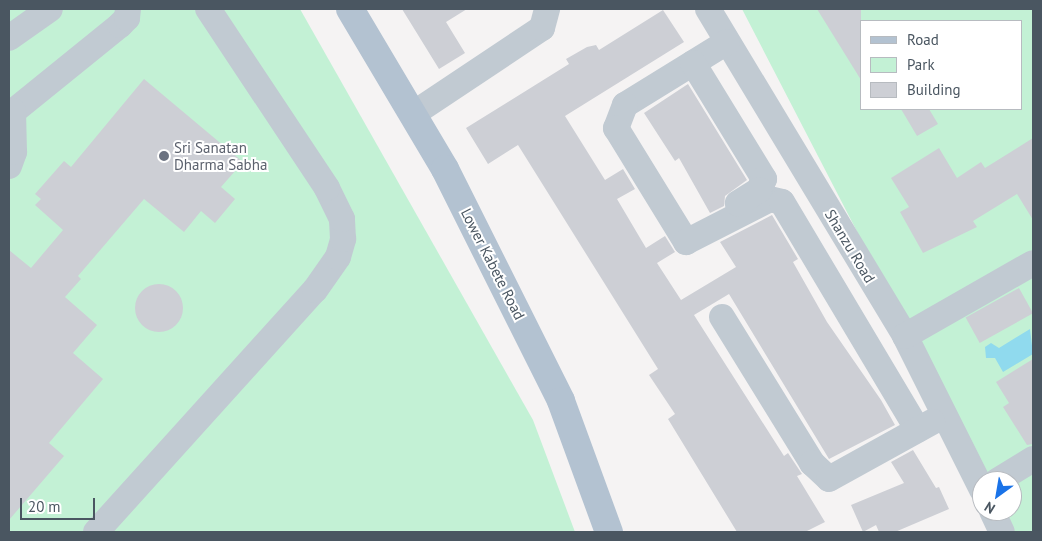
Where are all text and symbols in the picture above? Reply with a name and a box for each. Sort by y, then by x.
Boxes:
legend [860,20,1022,110]
text: Road [907,30,939,49]
text: Park [907,55,935,74]
text: Building [907,80,961,99]
place label: Sri Sanatan Dharma Sabha [174,138,267,173]
marker: Sri Sanatan Dharma Sabha [158,150,170,162]
street label: Lower Kabete Road [457,205,529,323]
street label: Shanzu Road [821,206,879,286]
north arrow [972,471,1022,521]
scale bar [22,488,98,520]
text: 20 m [28,497,61,516]
text: N [981,498,998,518]

